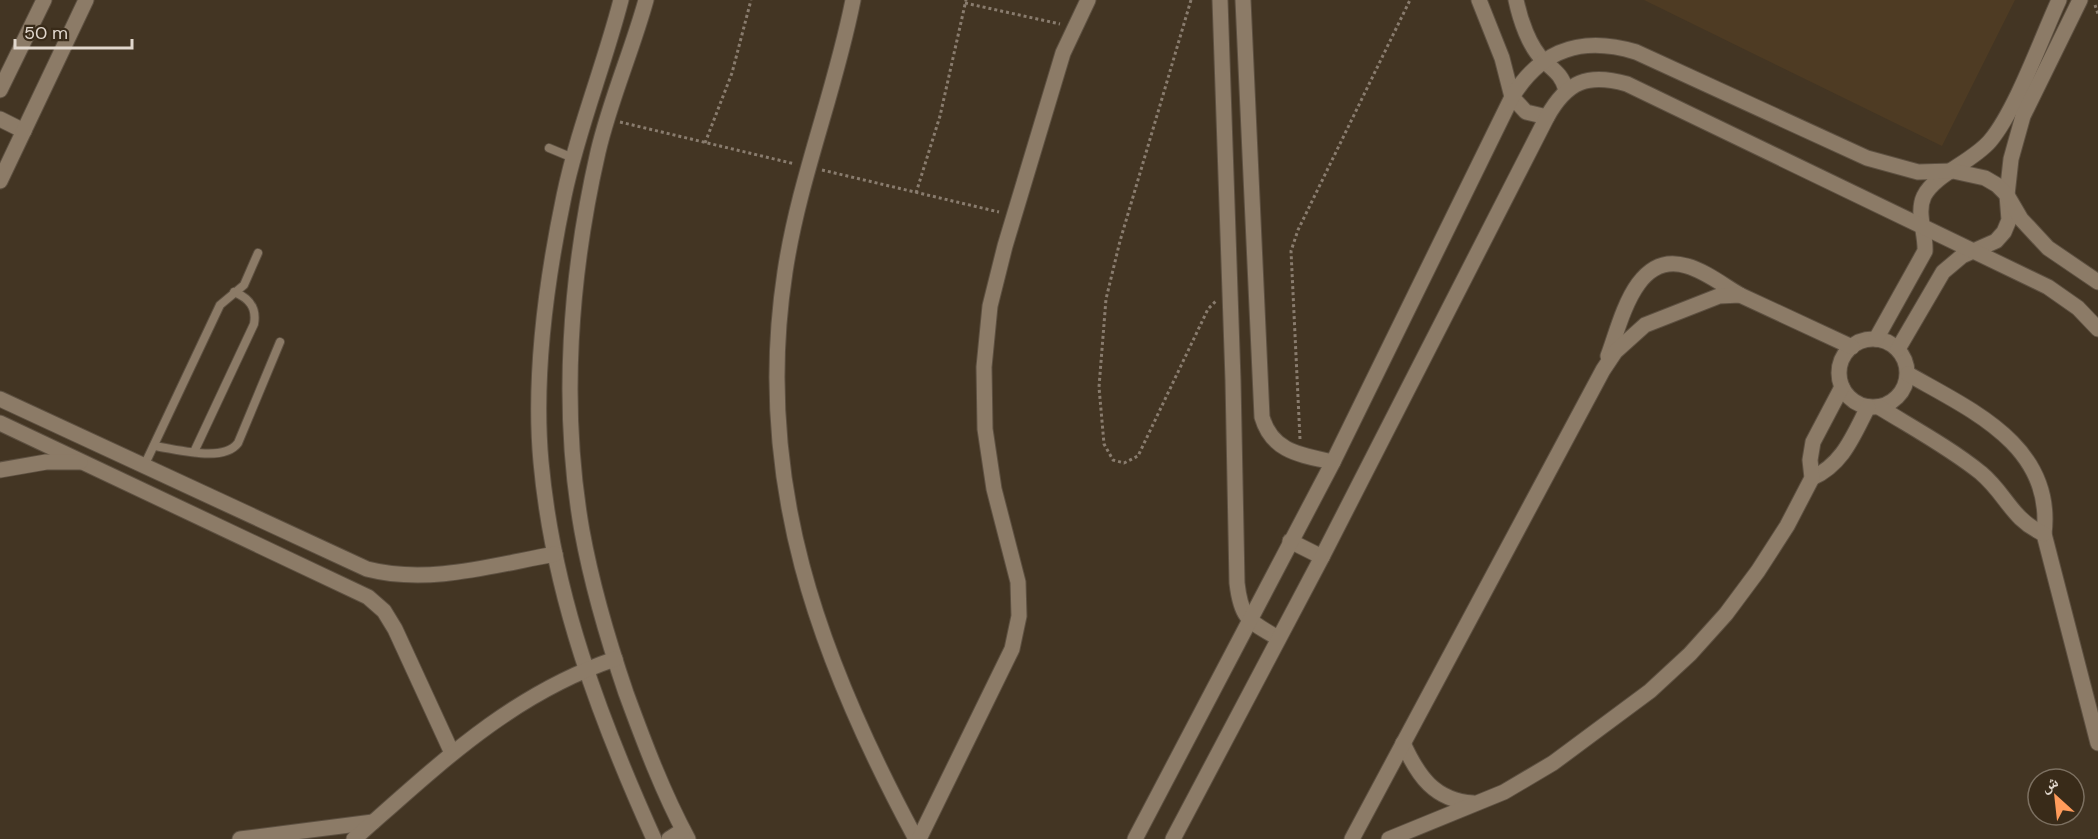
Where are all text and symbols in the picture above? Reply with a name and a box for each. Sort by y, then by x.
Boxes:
scale bar [15,12,132,50]
text: 50 m [24,21,68,45]
north arrow [2026,767,2086,827]
text: ش [2037,771,2062,797]

